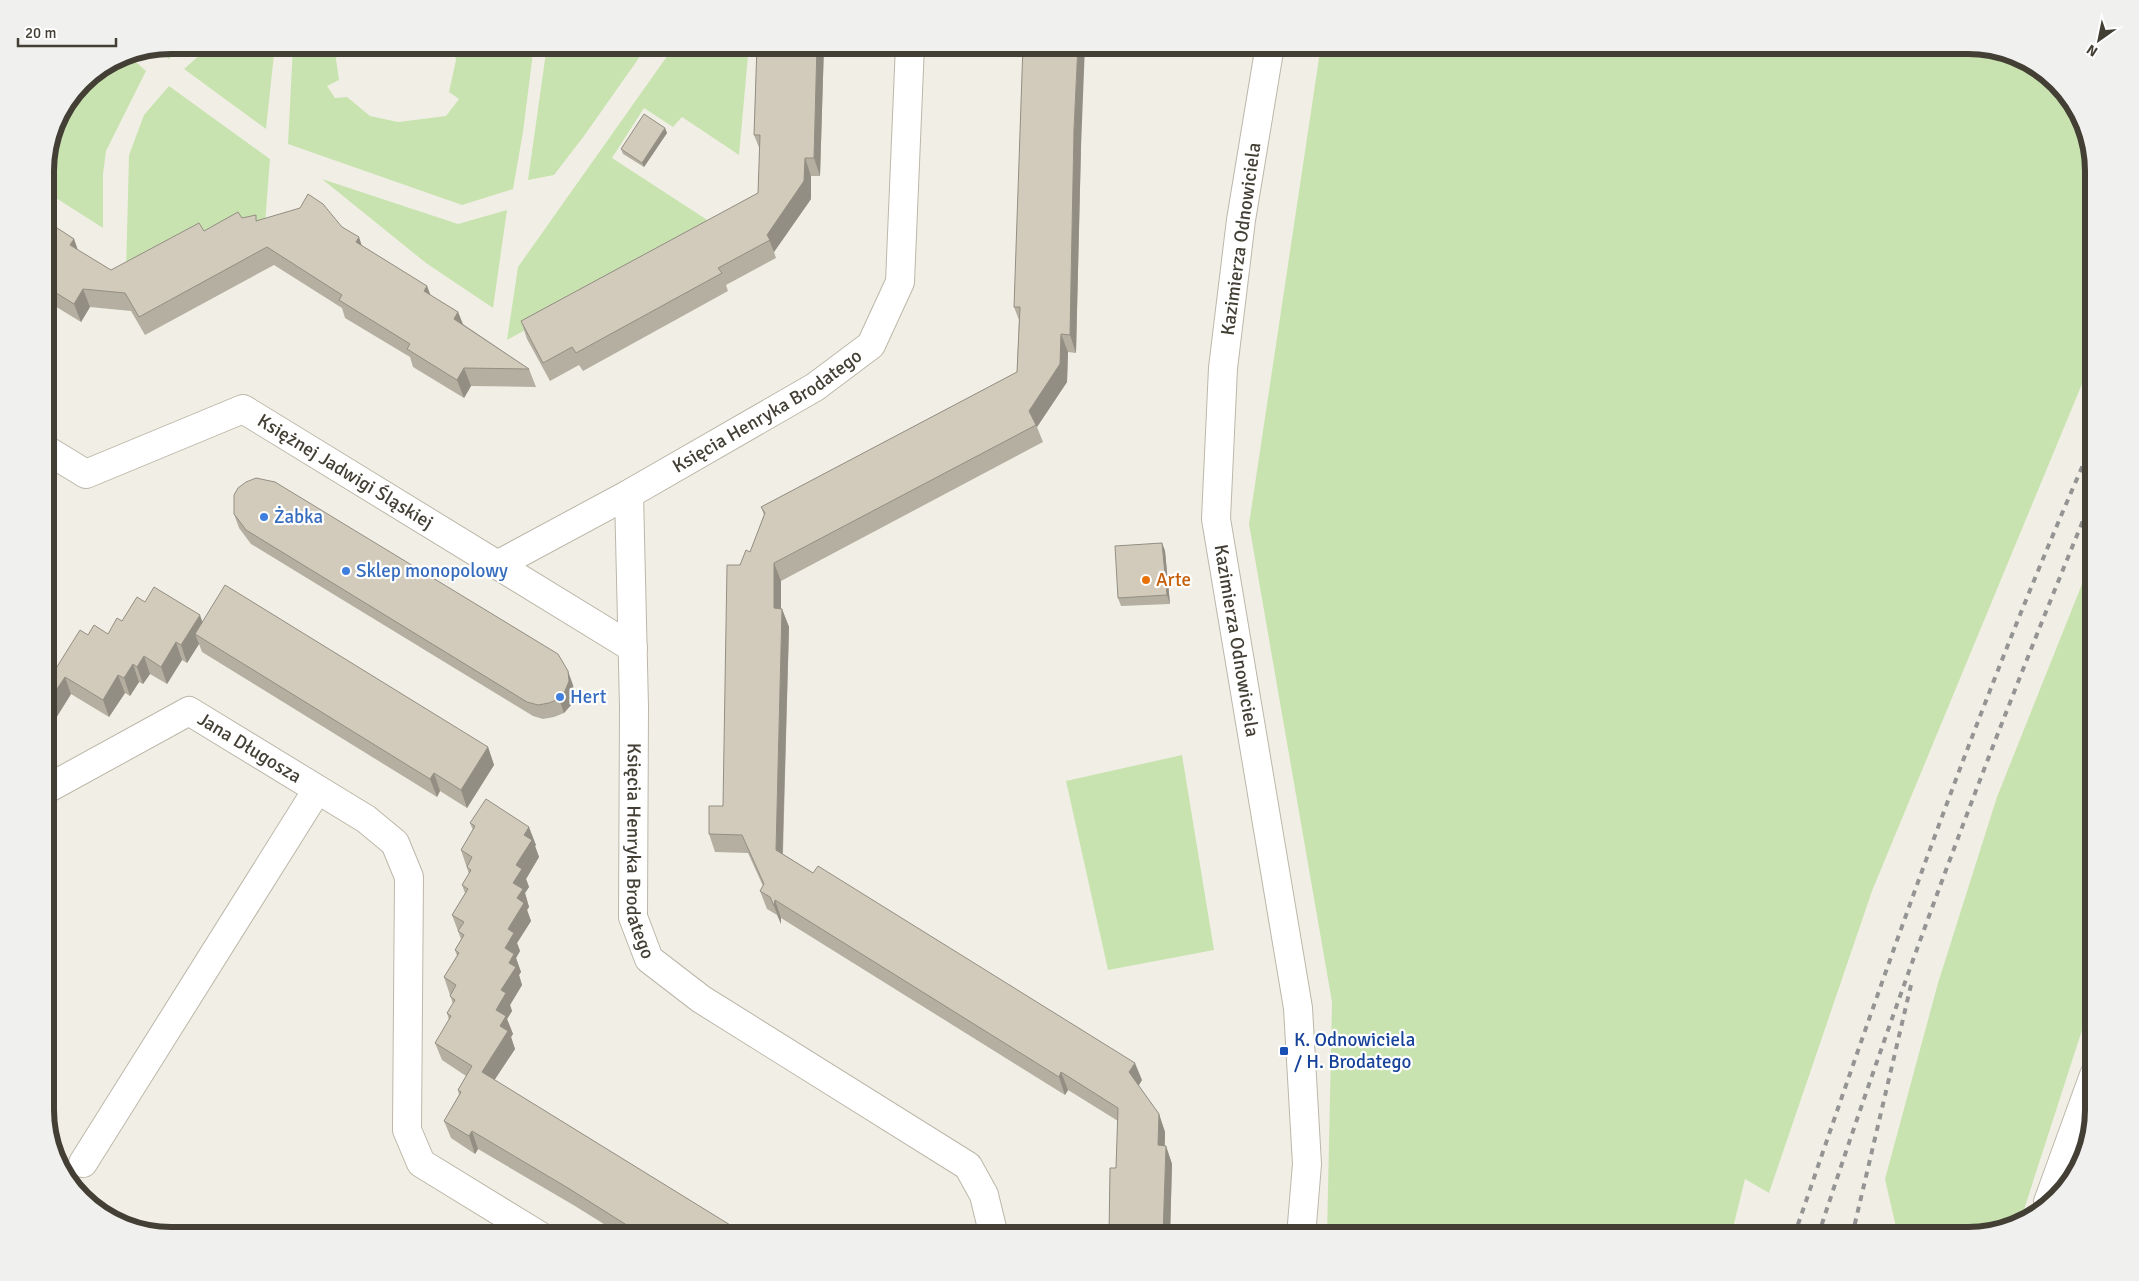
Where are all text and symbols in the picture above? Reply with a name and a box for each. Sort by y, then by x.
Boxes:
scale bar [18,15,115,47]
north arrow [2074,15,2124,65]
text: 20 m [25,24,56,42]
text: N [2083,41,2101,60]
street label: Kazimierza Odnowiciela [1216,141,1266,337]
street label: Księcia Henryka Brodatego [668,344,867,478]
street label: Księżnej Jadwigi Śląskiej [253,409,438,535]
place label: Żabka [274,505,323,529]
marker: Żabka [258,511,270,523]
street label: Kazimierza Odnowiciela [1208,543,1264,739]
place label: Sklep monopolowy [356,559,508,583]
marker: Sklep monopolowy [340,565,352,577]
place label: Arte [1156,568,1191,592]
marker: Arte [1140,574,1152,586]
place label: Hert [570,685,607,709]
marker: Hert [554,691,566,703]
street label: Jana Długosza [193,707,306,789]
street label: Księcia Henryka Brodatego [621,743,660,963]
place label: K. Odnowiciela / H. Brodatego [1294,1028,1415,1074]
marker: K. Odnowiciela / H. Brodatego [1278,1045,1290,1057]

